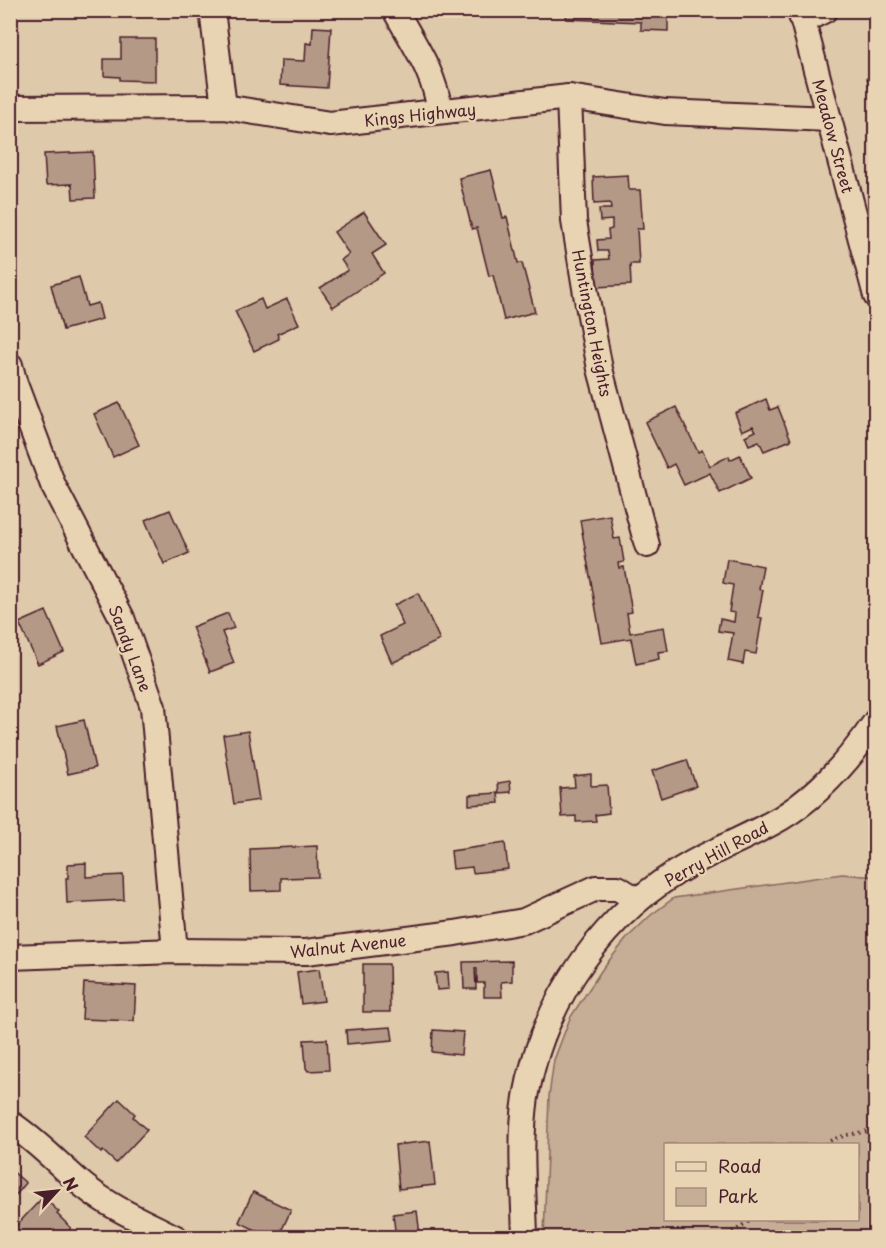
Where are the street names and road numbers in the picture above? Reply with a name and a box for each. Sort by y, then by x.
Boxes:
street label: Meadow Street [807,76,861,196]
street label: Kings Highway [363,96,477,132]
street label: Huntington Heights [567,247,619,399]
street label: Sandy Lane [103,601,159,695]
street label: Perry Hill Road [660,814,772,892]
street label: Walnut Avenue [289,927,407,963]

